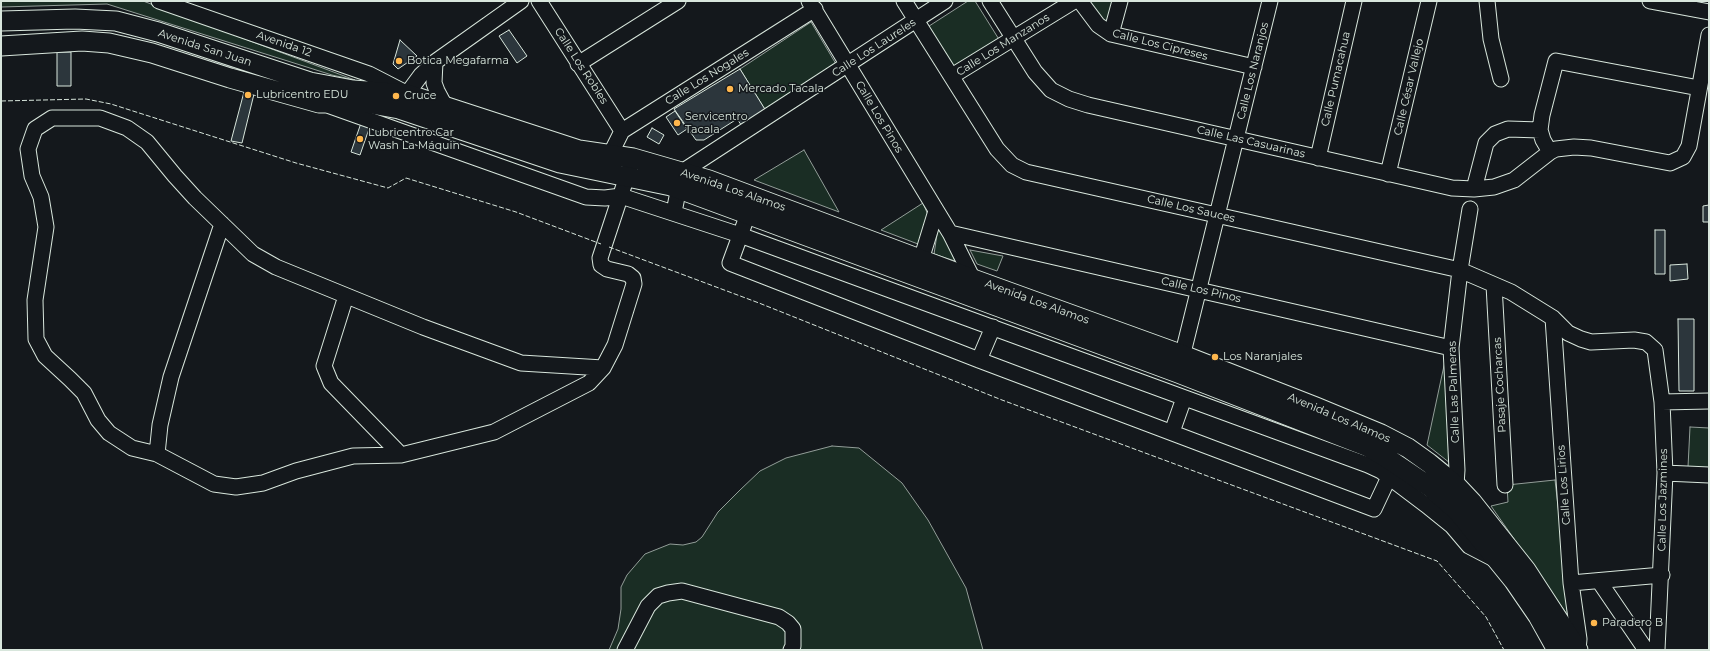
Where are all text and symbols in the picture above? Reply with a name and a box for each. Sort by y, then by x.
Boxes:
street label: Calle Los Manzanos [954,11,1052,79]
street label: Calle Los Laureles [830,16,918,80]
street label: Calle Los Naranjos [1235,21,1271,121]
street label: Calle Los Robles [551,25,611,107]
street label: Avenida San Juan [157,27,253,69]
street label: Calle Los Cipreses [1111,27,1209,63]
street label: Avenida 12 [255,28,313,60]
street label: Calle Pumacahua [1319,30,1353,128]
street label: Calle César Vallejo [1391,37,1427,137]
street label: Calle Los Nogales [663,46,751,108]
place label: Botica Megafarma [407,54,509,68]
marker: Botica Megafarma [394,56,404,66]
street label: Calle Los Pinos [852,79,906,155]
place label: Mercado Tacala [738,82,824,96]
marker: Mercado Tacala [725,84,735,94]
place label: Lubricentro EDU [256,88,348,102]
place label: Cruce [404,89,436,103]
marker: Lubricentro EDU [243,90,253,100]
marker: Cruce [391,91,401,101]
place label: Servicentro Tacala [685,110,748,136]
marker: Servicentro Tacala [672,118,682,128]
street label: Calle Las Casuarinas [1195,123,1307,161]
place label: Lubricentro Car Wash La Máquin [368,126,460,152]
marker: Lubricentro Car Wash La Máquin [355,134,365,144]
street label: Avenida Los Alamos [679,166,787,214]
street label: Calle Los Sauces [1146,192,1236,226]
street label: Calle Los Pinos [1160,274,1242,306]
street label: Avenida Los Alamos [983,277,1091,327]
street label: Pasaje Cocharcas [1491,337,1509,433]
street label: Calle Las Palmeras [1446,341,1462,443]
place label: Los Naranjales [1223,350,1302,364]
marker: Los Naranjales [1210,352,1220,362]
street label: Avenida Los Alamos [1286,390,1392,446]
street label: Calle Los Lirios [1555,445,1573,525]
street label: Calle Los Jazmines [1656,448,1670,552]
place label: Paradero B [1602,616,1663,630]
marker: Paradero B [1589,618,1599,628]

